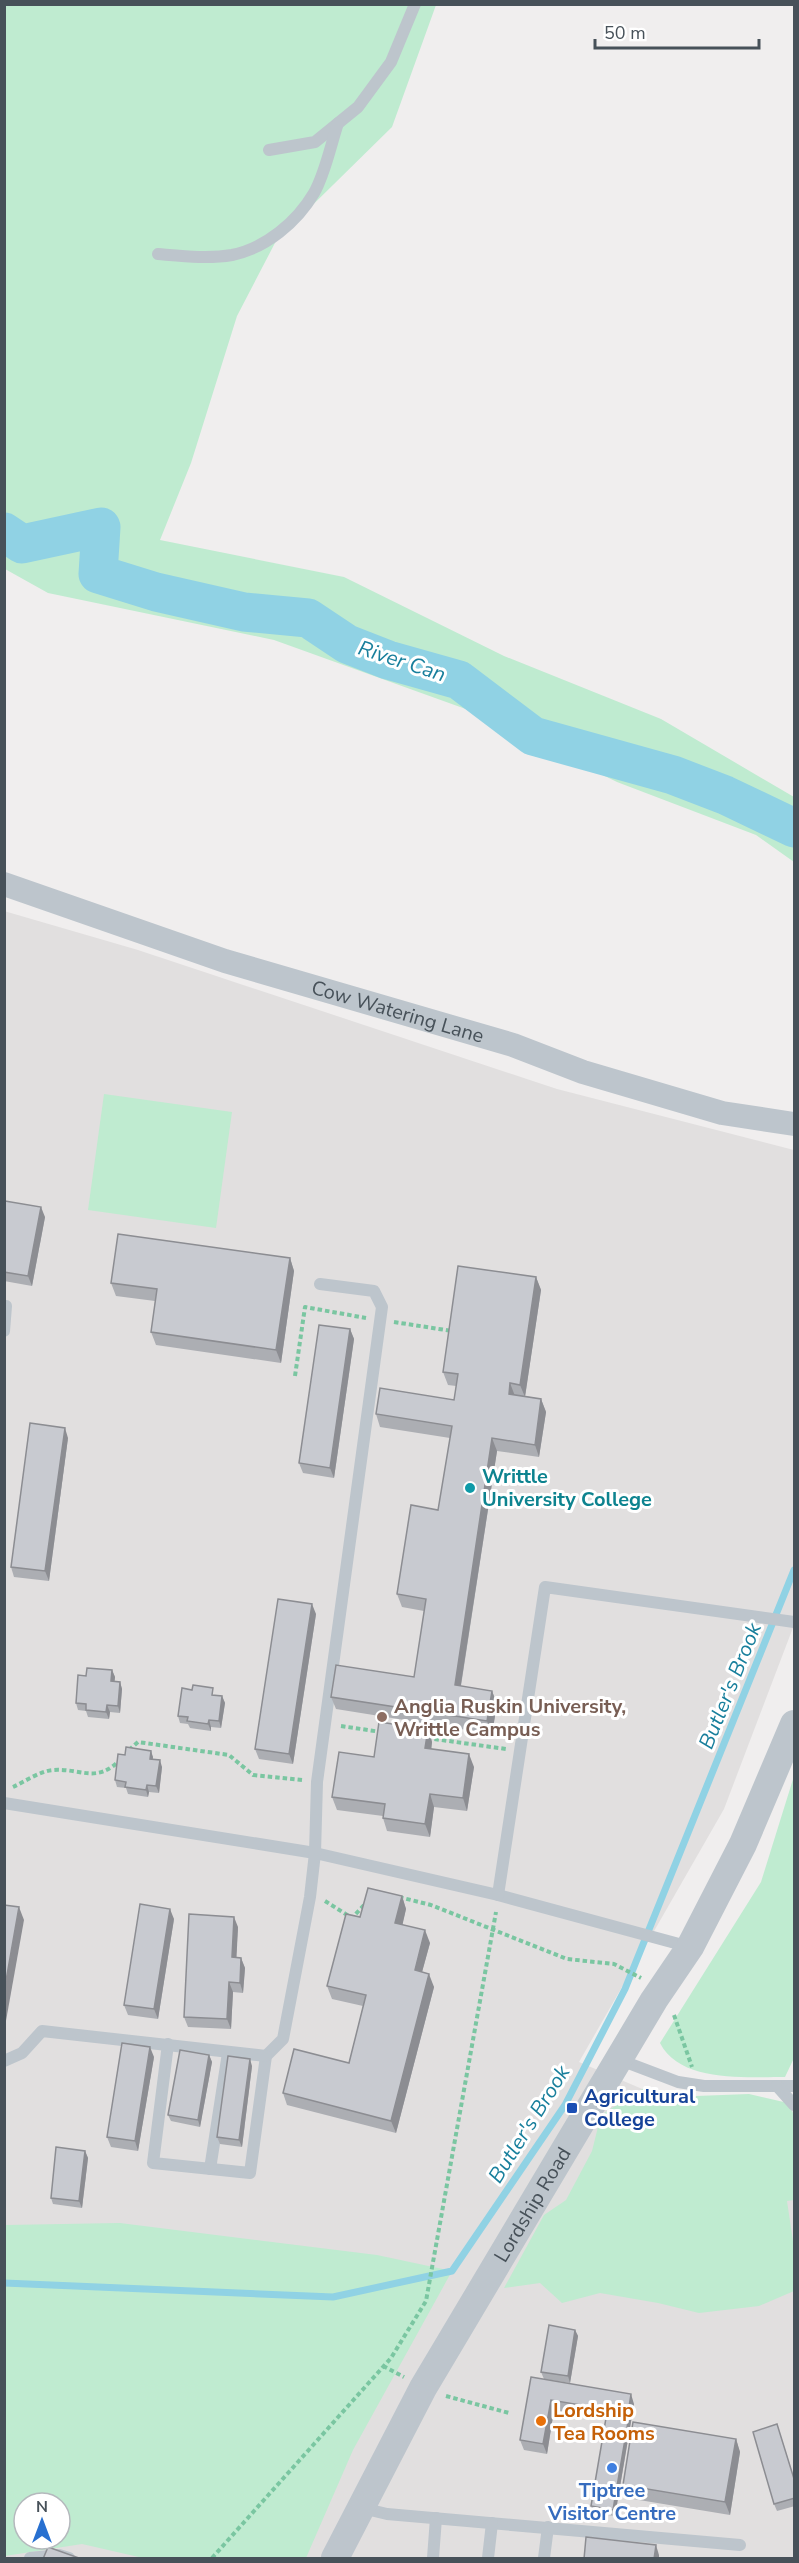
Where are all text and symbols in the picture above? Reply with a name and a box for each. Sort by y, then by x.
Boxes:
scale bar [595,12,758,50]
text: 50 m [604,21,646,45]
water label: River Can [355,634,449,688]
street label: Cow Watering Lane [308,974,487,1050]
place label: Writtle University College [482,1463,652,1513]
marker: Writtle University College [463,1481,477,1495]
water label: Butler's Brook [692,1618,768,1753]
place label: Anglia Ruskin University, Writtle Campus [394,1693,626,1743]
marker: Anglia Ruskin University, Writtle Campus [375,1710,389,1724]
water label: Butler's Brook [482,2059,577,2188]
place label: Agricultural College [584,2083,696,2133]
marker: Agricultural College [565,2101,579,2115]
street label: Lordship Road [488,2142,577,2267]
place label: Lordship Tea Rooms [553,2397,655,2447]
marker: Lordship Tea Rooms [534,2414,548,2428]
marker: Tiptree Visitor Centre [605,2461,619,2475]
place label: Tiptree Visitor Centre [547,2477,676,2527]
north arrow [12,2491,72,2551]
text: N [36,2496,48,2518]

